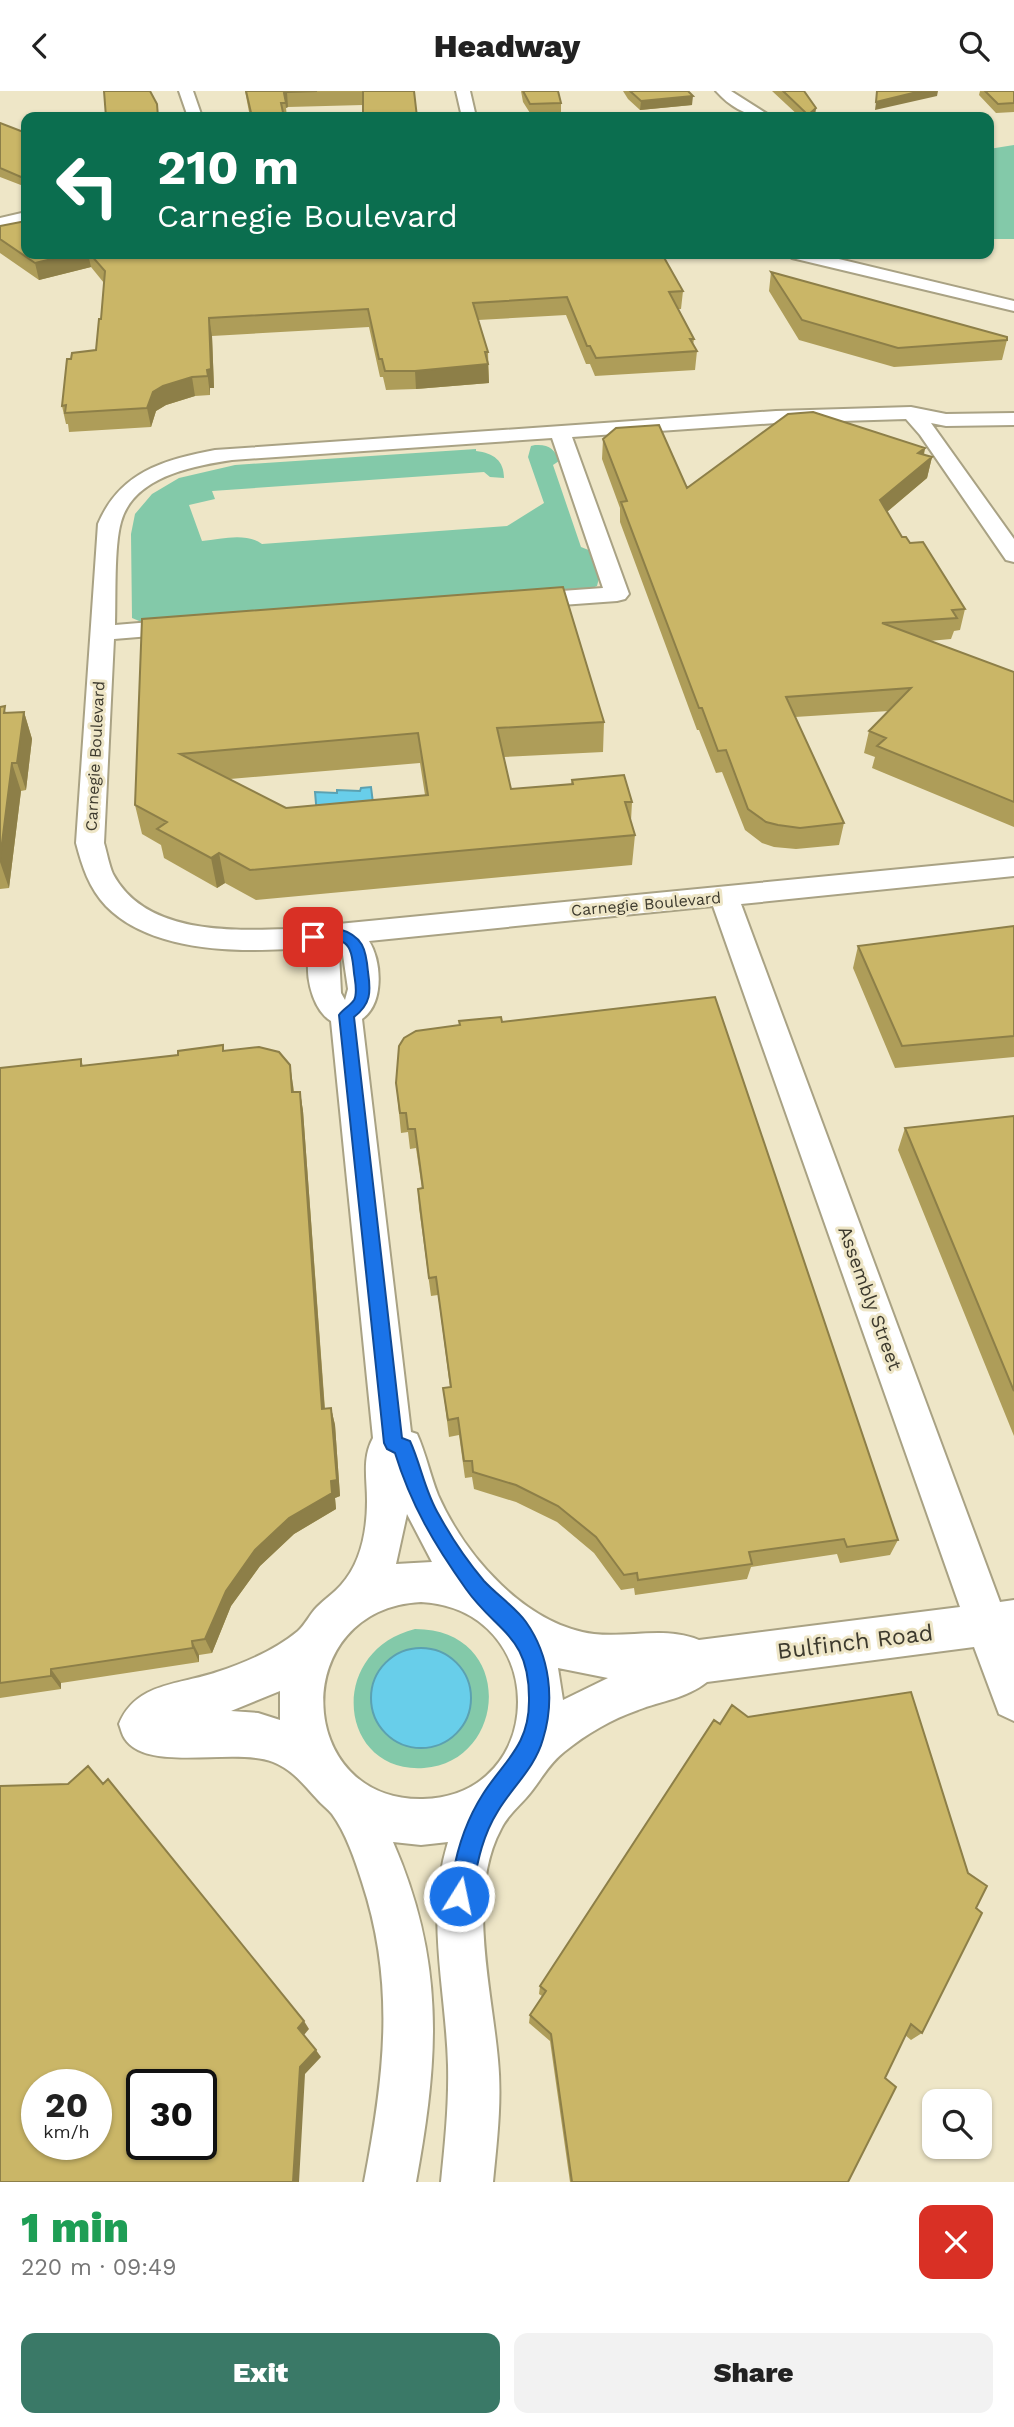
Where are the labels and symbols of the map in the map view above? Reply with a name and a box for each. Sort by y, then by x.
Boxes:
street label: Carnegie Boulevard [82,680,108,832]
street label: Carnegie Boulevard [570,888,722,920]
pin [283,907,343,967]
street label: Assembly Street [833,1223,907,1373]
street label: Bulfinch Road [776,1619,934,1665]
position arrow [422,1859,496,1933]
speed limit sign: 30 [126,2069,217,2160]

